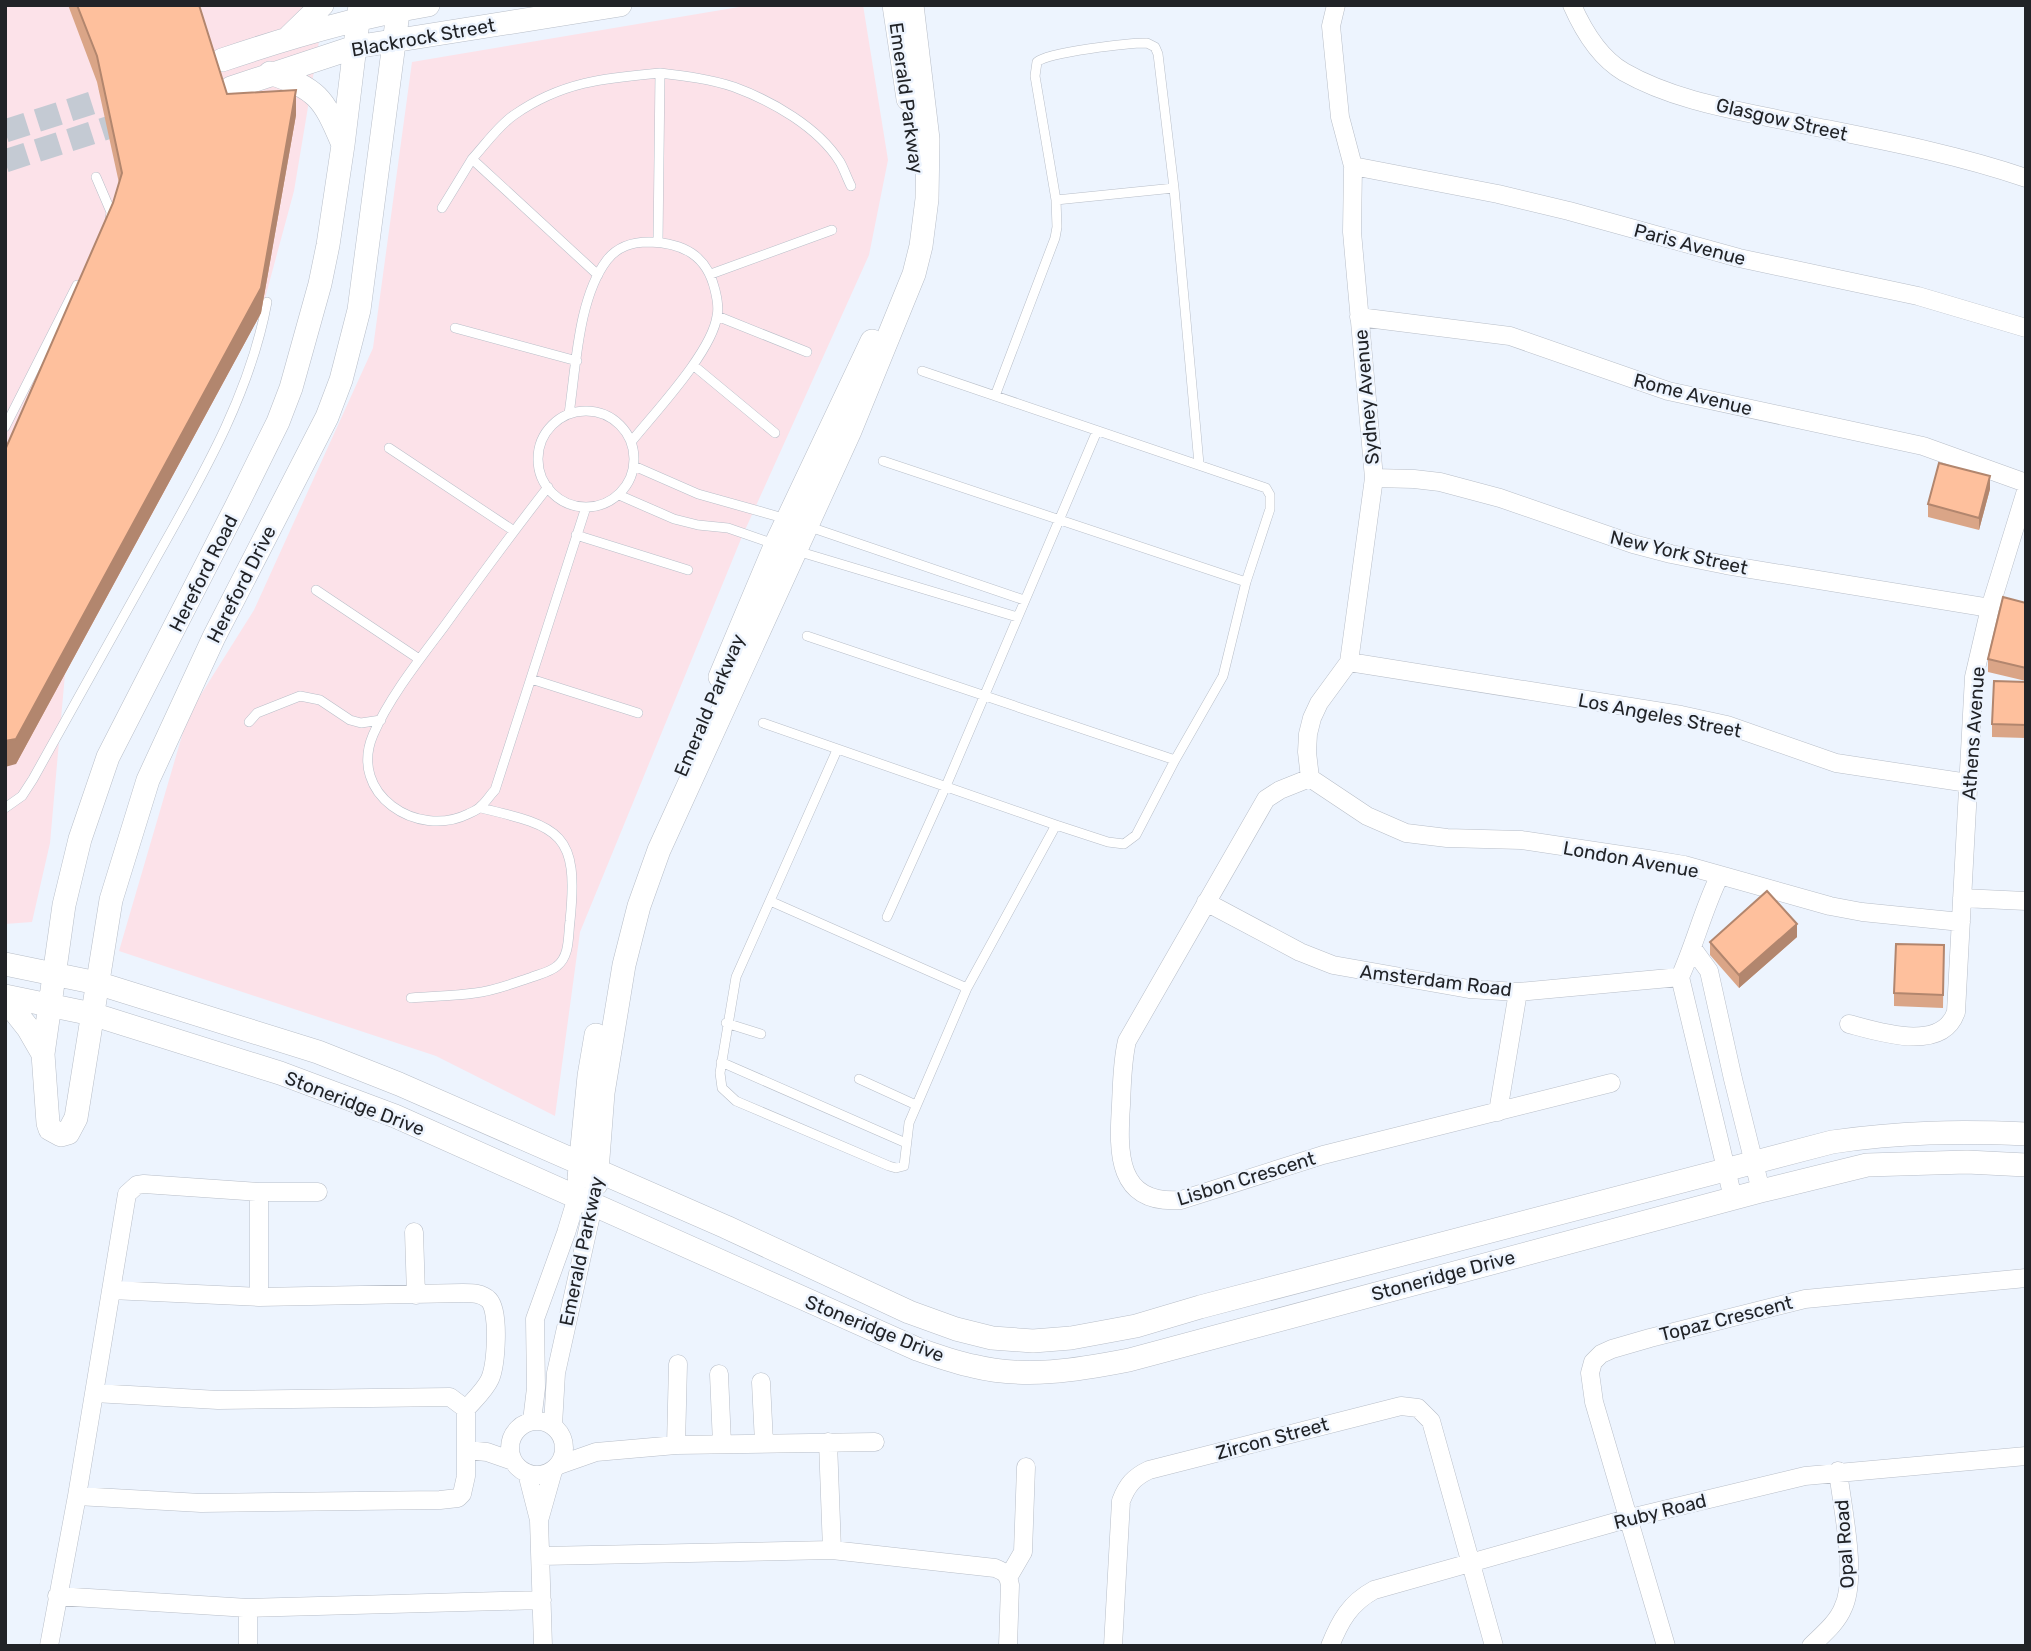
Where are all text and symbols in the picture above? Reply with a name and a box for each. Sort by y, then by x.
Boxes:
street label: Blackrock Street [349,13,497,61]
street label: Emerald Parkway [885,21,928,175]
street label: Glasgow Street [1714,93,1850,146]
street label: Paris Avenue [1631,219,1748,270]
street label: Sydney Avenue [1349,328,1384,466]
street label: Rome Avenue [1631,369,1755,420]
street label: Hereford Road [164,511,243,635]
street label: Hereford Drive [202,522,281,647]
street label: New York Street [1608,525,1750,580]
street label: Emerald Parkway [669,631,750,780]
street label: Athens Avenue [1957,666,1990,801]
street label: Los Angeles Street [1576,688,1744,743]
street label: London Avenue [1561,836,1701,883]
street label: Amsterdam Road [1359,960,1513,1001]
street label: Stoneridge Drive [282,1066,428,1141]
street label: Lisbon Crescent [1174,1146,1319,1210]
street label: Emerald Parkway [554,1174,609,1328]
street label: Stoneridge Drive [1369,1245,1517,1306]
street label: Stoneridge Drive [802,1290,948,1367]
street label: Topaz Crescent [1657,1291,1796,1346]
street label: Zircon Street [1213,1412,1331,1465]
street label: Ruby Road [1611,1489,1709,1534]
street label: Opal Road [1830,1499,1859,1589]

